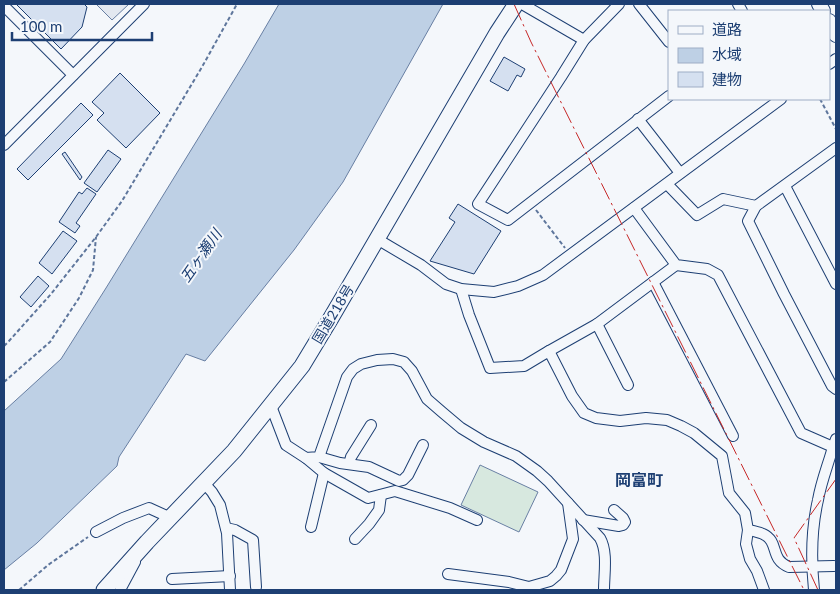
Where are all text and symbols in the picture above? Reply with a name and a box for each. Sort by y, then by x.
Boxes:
scale bar [12,10,152,42]
legend [668,10,830,100]
text: 100 m [20,17,62,35]
text: 道路 [712,20,742,38]
text: 水域 [712,45,742,63]
text: 建物 [712,70,742,88]
water label: 五ヶ瀬川 [176,224,226,285]
street label: 国道218号 [308,281,357,347]
district label: 岡富町 [615,470,663,489]

